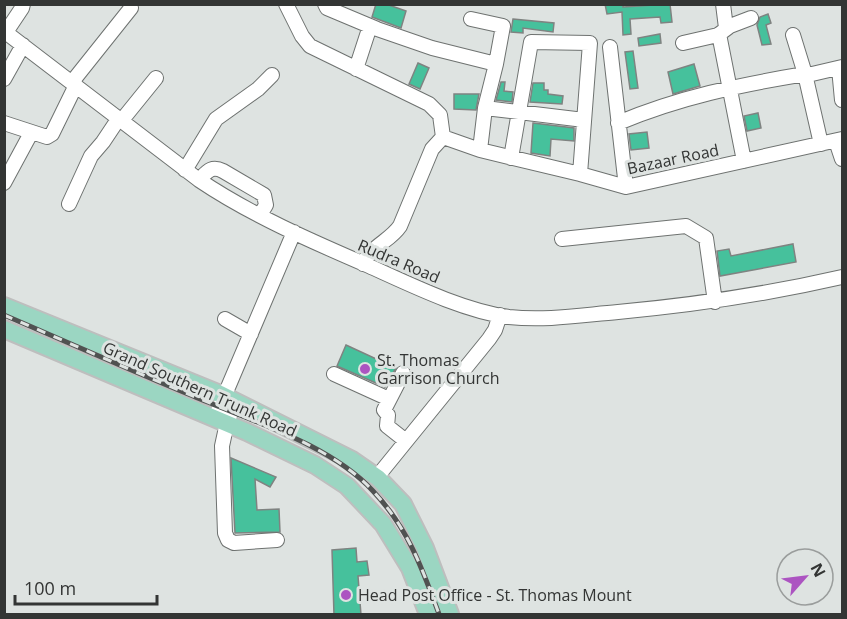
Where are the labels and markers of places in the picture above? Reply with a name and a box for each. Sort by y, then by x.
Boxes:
place label: St. Thomas Garrison Church [377,349,500,389]
marker: St. Thomas Garrison Church [358,362,372,376]
place label: Head Post Office - St. Thomas Mount [358,584,632,606]
marker: Head Post Office - St. Thomas Mount [339,588,353,602]

